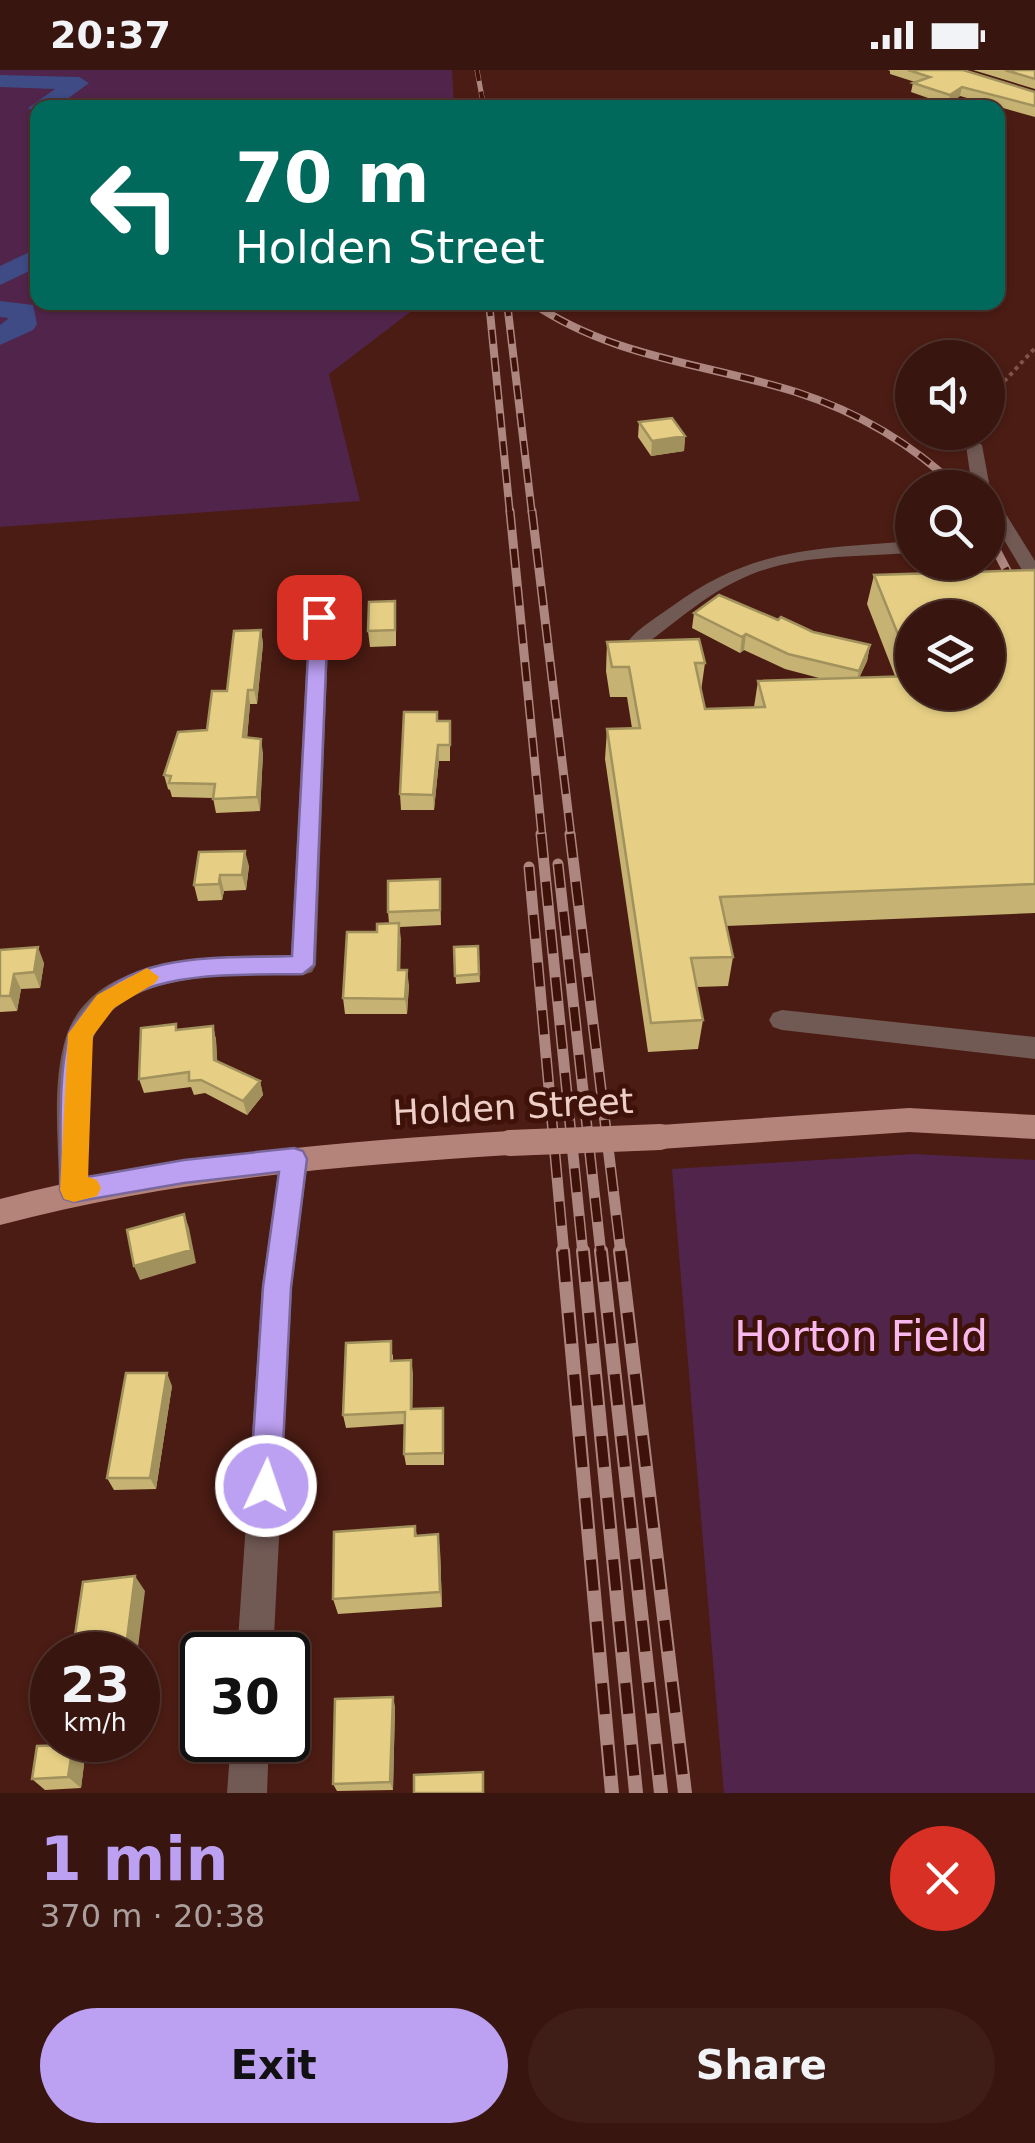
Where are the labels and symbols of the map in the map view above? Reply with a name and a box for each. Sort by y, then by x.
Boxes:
pin [277,575,362,660]
street label: Holden Street [392,1081,634,1133]
park label: Horton Field [734,1312,988,1361]
position arrow [214,1434,318,1538]
speed limit sign: 30 [180,1632,310,1762]

